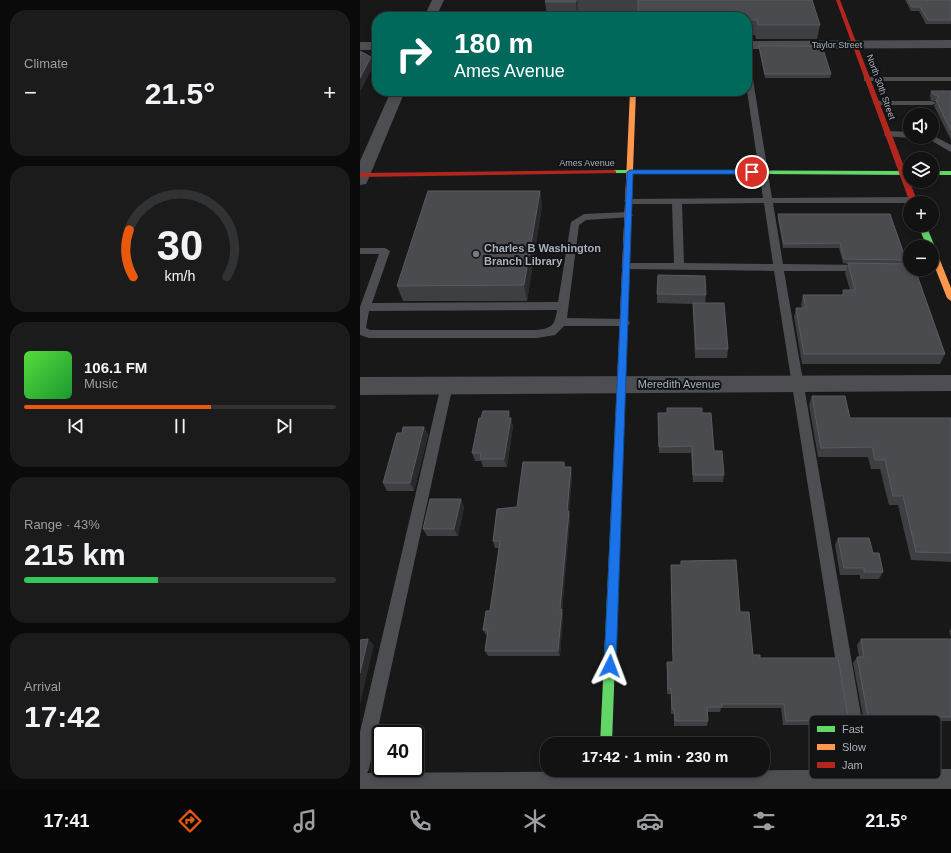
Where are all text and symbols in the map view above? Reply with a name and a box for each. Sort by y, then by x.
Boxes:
icon: right [388,28,440,80]
text: 180 m [454,28,533,59]
street label: Taylor Street [812,40,863,50]
street label: North 30th Street [865,53,898,121]
text: Climate [24,56,68,71]
text: Ames Avenue [454,61,565,81]
text: 21.5° [145,77,215,110]
text: − [24,80,37,105]
text: + [323,80,336,105]
map controls [903,108,939,276]
button: sound [903,108,939,144]
button: layers [903,152,939,188]
pin [735,155,769,189]
street label: Ames Avenue [559,158,615,168]
icon: arrive [741,161,763,183]
button: + [903,196,939,232]
text: 30 [157,221,203,268]
button: − [903,240,939,276]
place label: Charles B Washington Branch Library [484,242,601,267]
marker: Charles B Washington Branch Library [471,249,481,259]
text: km/h [165,267,196,283]
text: 106.1 FM [84,359,147,376]
text: Music [84,376,118,391]
street label: Meredith Avenue [638,378,720,390]
icon: previous [65,415,87,437]
icon: pause [169,415,191,437]
icon: next [273,415,295,437]
text: Range · 43% [24,517,100,532]
text: 215 km [24,538,126,571]
position arrow [589,645,631,687]
text: Arrival [24,679,61,694]
text: 17:42 [24,700,101,733]
legend [809,715,941,779]
text: Fast [842,723,863,735]
speed limit sign: 40 [372,725,424,777]
text: Slow [842,741,866,753]
text: 17:42 · 1 min · 230 m [582,748,728,765]
text: Jam [842,759,863,771]
icon: directions [176,807,204,835]
icon: music [291,807,319,835]
icon: phone [406,807,434,835]
icon: climate [521,807,549,835]
icon: car [636,807,664,835]
icon: filters [750,807,778,835]
text: 17:41 [43,811,89,831]
text: 21.5° [865,811,907,831]

